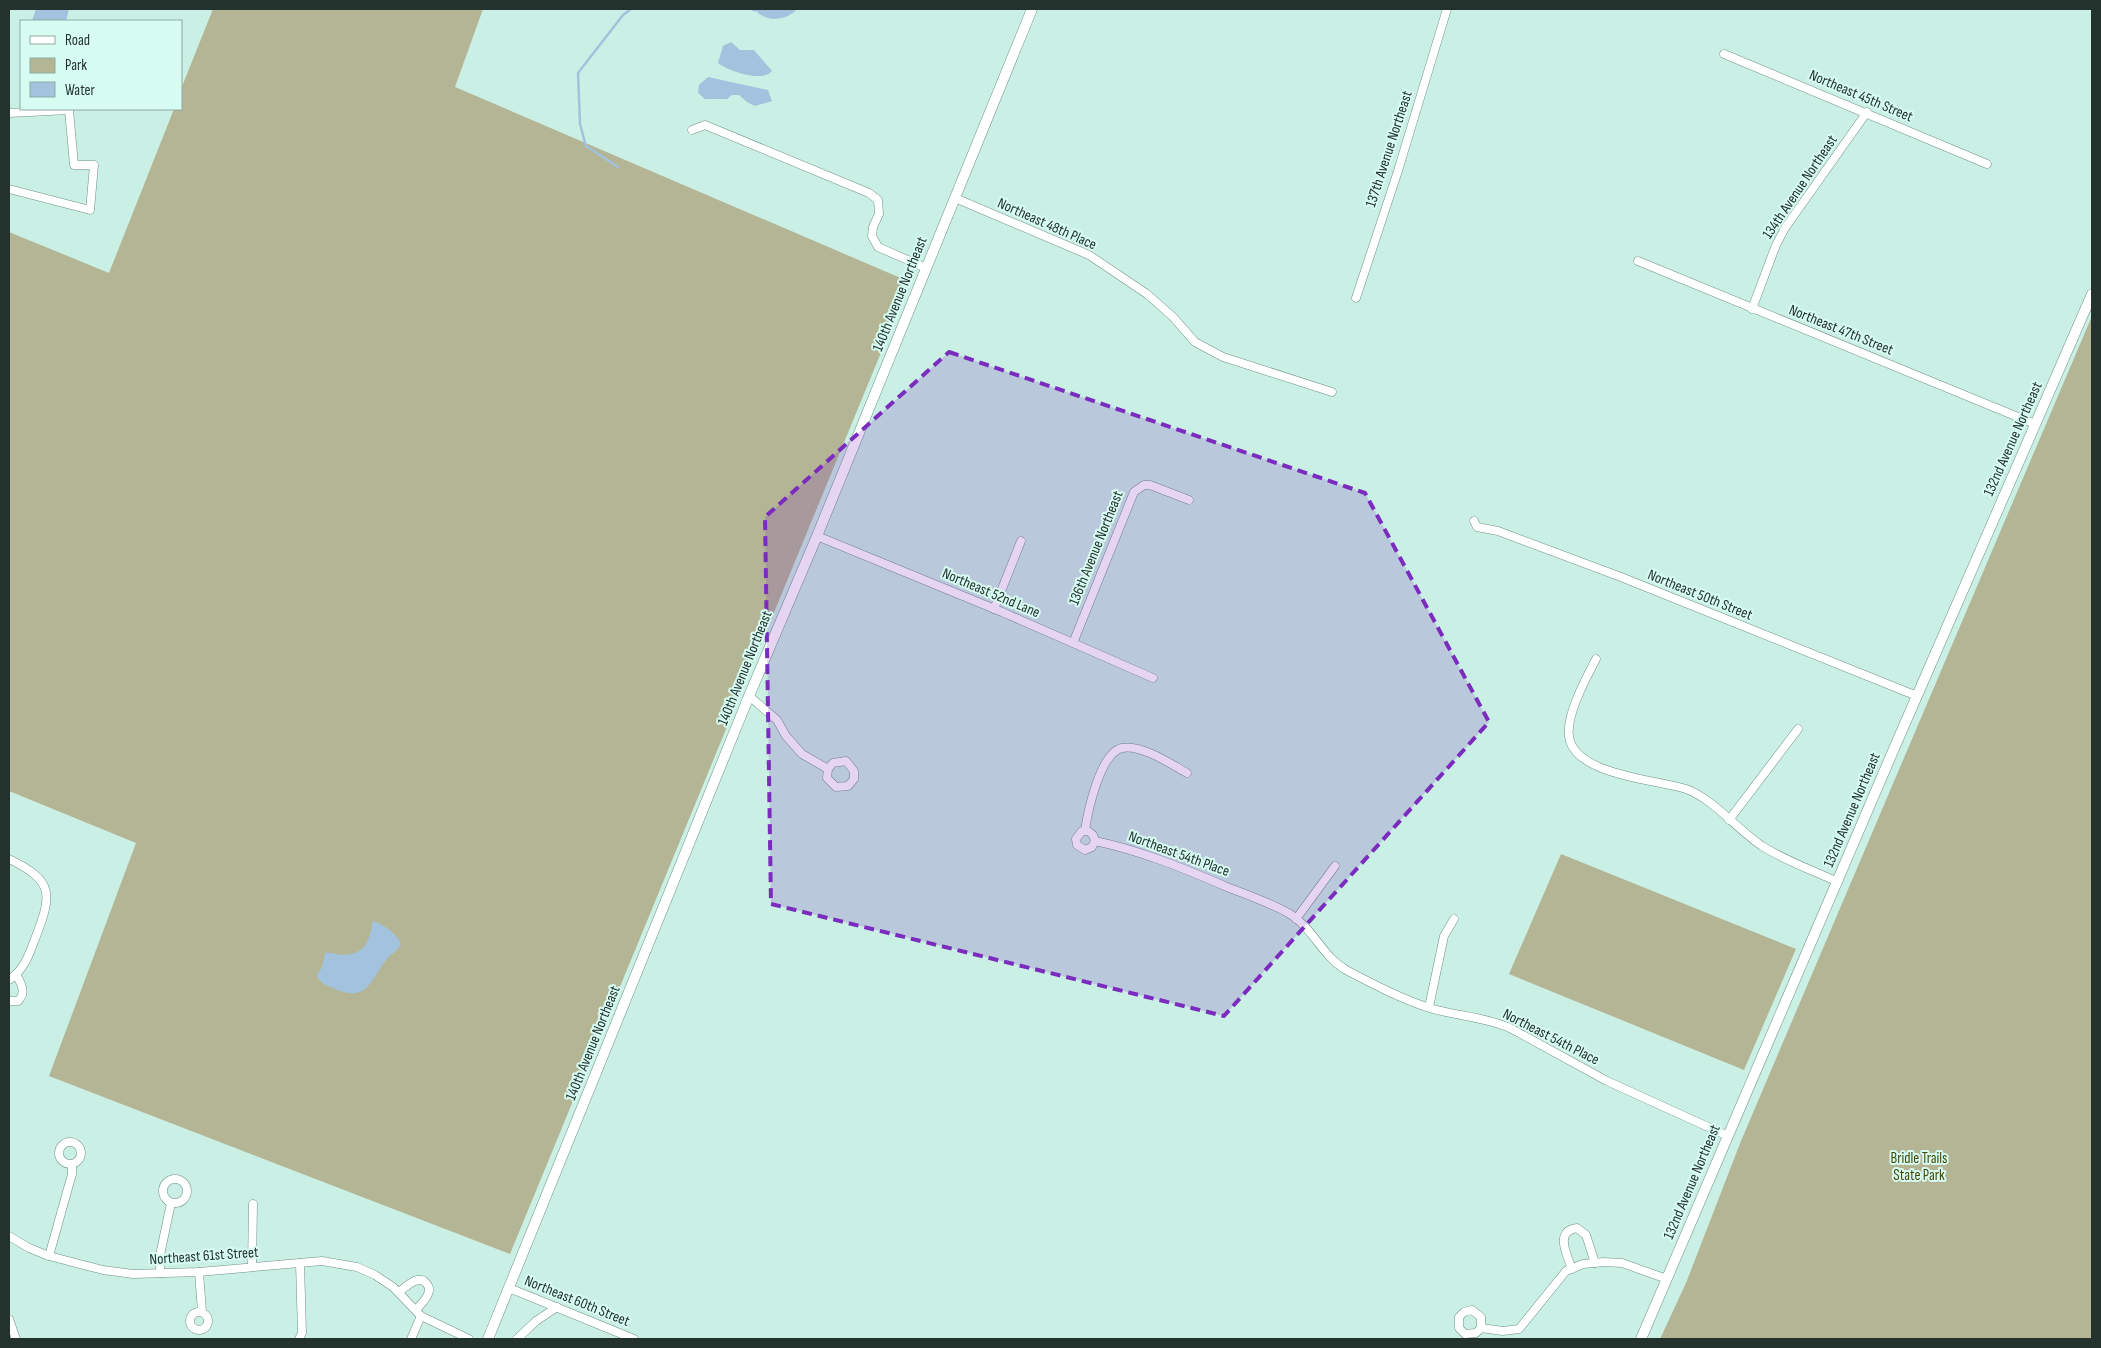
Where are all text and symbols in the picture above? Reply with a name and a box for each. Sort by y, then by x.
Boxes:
legend [20,20,182,110]
text: Road [65,31,90,50]
text: Park [65,56,87,75]
street label: Northeast 45th Street [1806,66,1916,127]
text: Water [65,81,96,100]
street label: 137th Avenue Northeast [1361,88,1417,210]
street label: 134th Avenue Northeast [1758,131,1842,243]
street label: Northeast 48th Place [994,194,1100,254]
street label: 140th Avenue Northeast [868,234,932,354]
street label: Northeast 47th Street [1786,300,1896,360]
street label: 132nd Avenue Northeast [1979,379,2047,499]
street label: 136th Avenue Northeast [1064,488,1128,608]
street label: Northeast 52nd Lane [939,564,1043,622]
street label: Northeast 50th Street [1645,565,1756,625]
street label: 140th Avenue Northeast [713,608,777,728]
street label: 132nd Avenue Northeast [1819,749,1885,870]
street label: Northeast 54th Place [1126,827,1232,881]
street label: 140th Avenue Northeast [561,983,625,1103]
street label: Northeast 54th Place [1499,1004,1603,1070]
street label: 132nd Avenue Northeast [1659,1121,1725,1242]
park label: Bridle Trails State Park [1890,1149,1948,1185]
street label: Northeast 61st Street [149,1243,260,1269]
street label: Northeast 60th Street [522,1271,633,1331]

